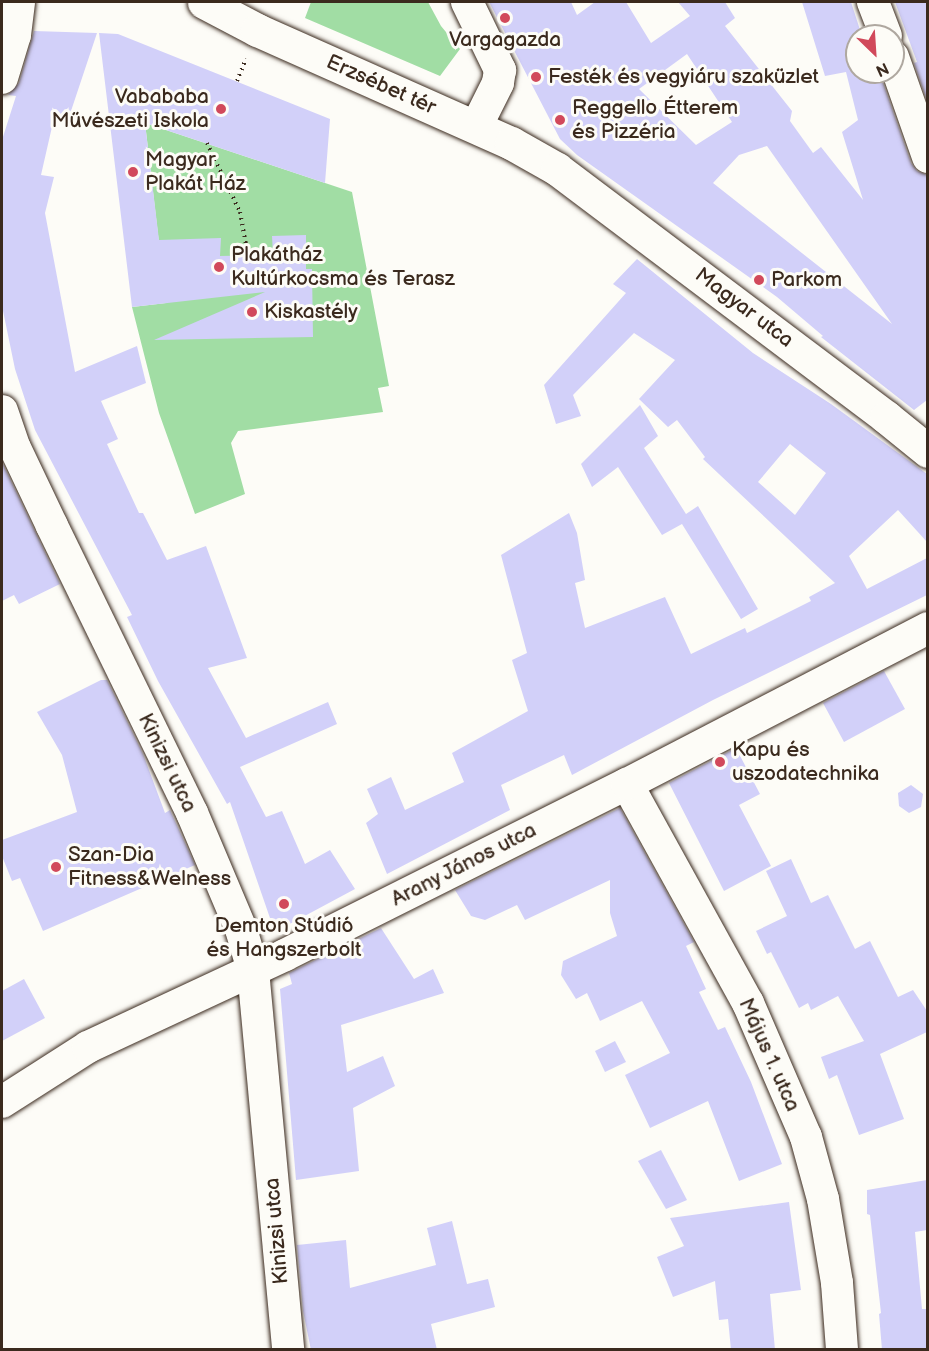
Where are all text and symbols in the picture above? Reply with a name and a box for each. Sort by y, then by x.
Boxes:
marker: Vargagazda [498,11,512,25]
north arrow [845,24,905,84]
place label: Vargagazda [449,27,561,53]
street label: Erzsébet tér [322,50,440,120]
text: N [873,58,891,80]
place label: Festék és vegyiáru szaküzlet [548,64,819,90]
marker: Festék és vegyiáru szaküzlet [529,70,543,84]
place label: Vabababa Művészeti Iskola [52,84,209,134]
place label: Reggello Étterem és Pizzéria [572,95,738,145]
marker: Vabababa Művészeti Iskola [214,102,228,116]
marker: Reggello Étterem és Pizzéria [553,113,567,127]
place label: Magyar Plakát Ház [145,147,246,197]
marker: Magyar Plakát Ház [126,165,140,179]
place label: Plakátház Kultúrkocsma és Terasz [231,242,455,292]
marker: Plakátház Kultúrkocsma és Terasz [212,260,226,274]
street label: Magyar utca [690,263,798,353]
place label: Parkom [771,267,842,293]
marker: Parkom [752,273,766,287]
place label: Kiskastély [264,299,358,325]
marker: Kiskastély [245,305,259,319]
street label: Kinizsi utca [132,709,202,817]
place label: Kapu és uszodatechnika [732,737,879,787]
marker: Kapu és uszodatechnika [713,755,727,769]
street label: Arany János utca [386,817,542,913]
place label: Szan-Dia Fitness&Welness [68,842,231,892]
marker: Szan-Dia Fitness&Welness [49,860,63,874]
marker: Demton Stúdió és Hangszerbolt [277,897,291,911]
place label: Demton Stúdió és Hangszerbolt [207,913,361,963]
street label: Május 1. utca [733,994,805,1116]
street label: Kinizsi utca [260,1177,294,1285]

